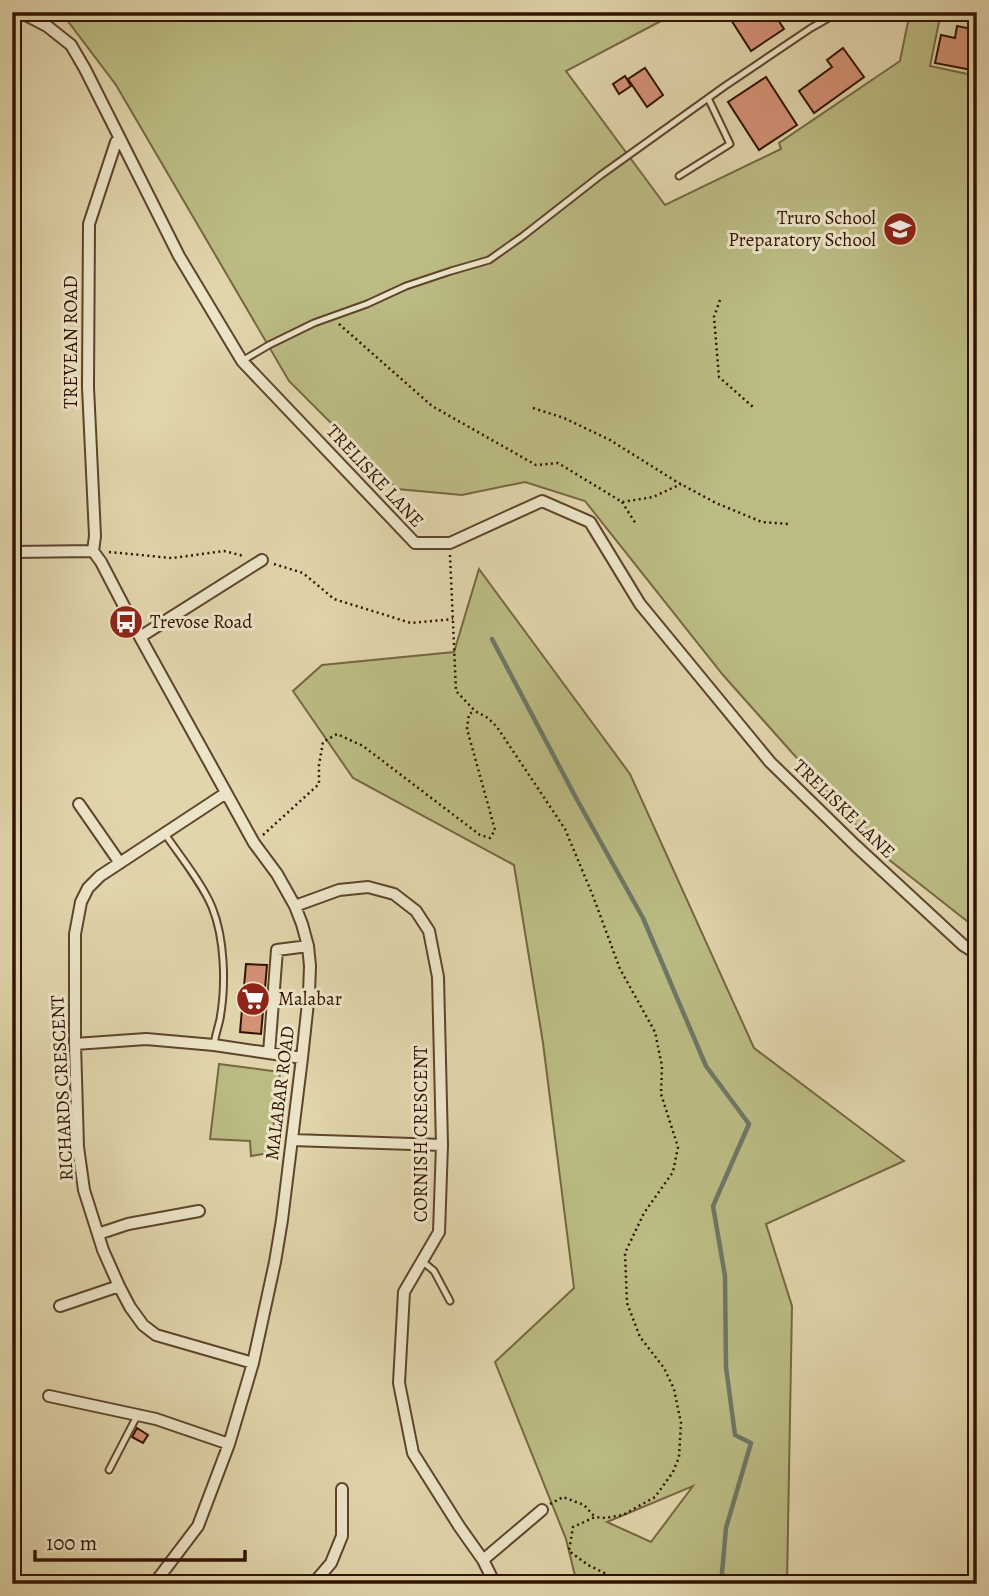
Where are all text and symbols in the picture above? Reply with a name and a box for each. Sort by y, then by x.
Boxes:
place label: Truro School Preparatory School [728,205,876,253]
school or university icon: Truro School Preparatory School [881,210,919,248]
street label: TREVEAN ROAD [58,275,84,409]
street label: TRELISKE LANE [320,419,430,533]
bus stop icon: Trevose Road [107,603,145,641]
place label: Trevose Road [150,609,253,635]
street label: TRELISKE LANE [787,754,901,864]
supermarket icon: Malabar [234,980,272,1018]
place label: Malabar [278,986,342,1012]
street label: RICHARDS CRESCENT [44,994,80,1182]
street label: MALABAR ROAD [259,1024,301,1162]
street label: CORNISH CRESCENT [408,1045,434,1222]
scale bar [35,1519,245,1563]
text: 100 m [46,1529,97,1557]

